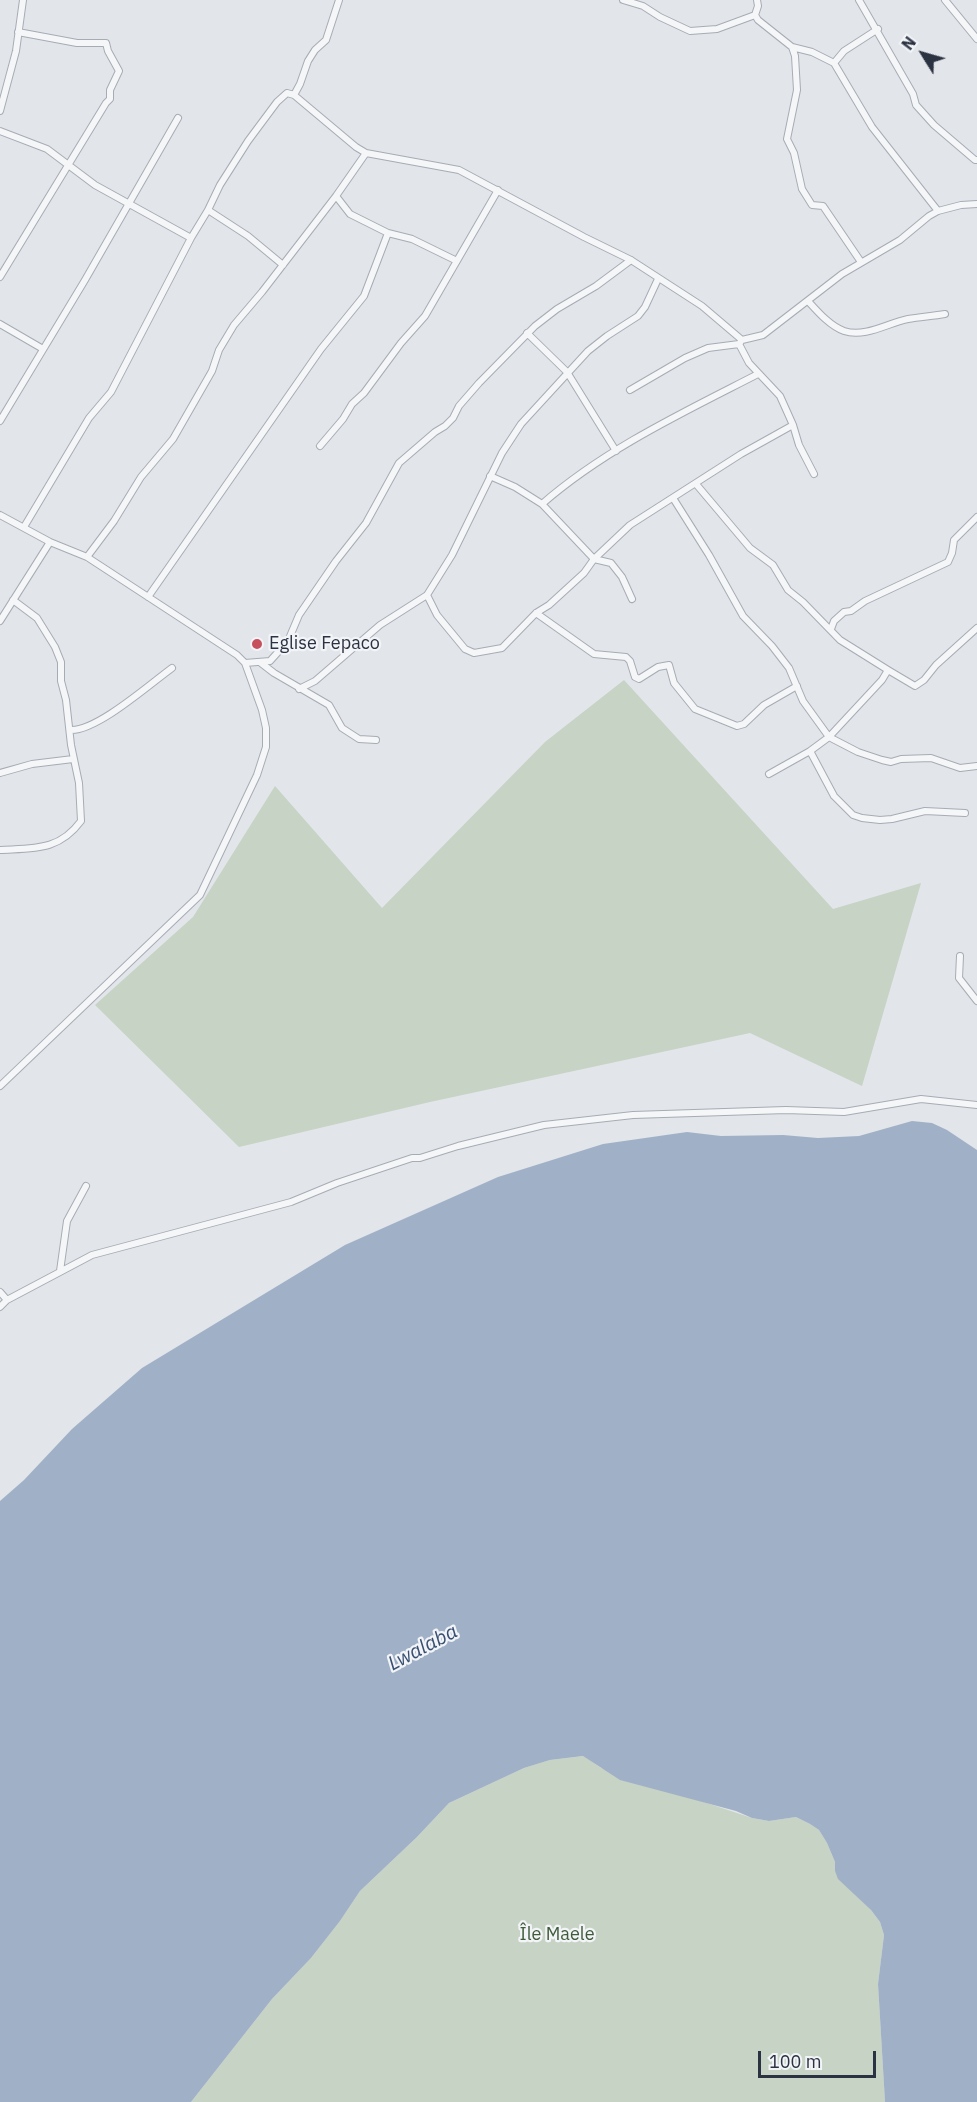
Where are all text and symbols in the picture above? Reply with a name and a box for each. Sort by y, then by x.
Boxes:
north arrow [893,24,953,84]
text: N [897,33,920,54]
place label: Eglise Fepaco [269,633,380,655]
marker: Eglise Fepaco [250,637,264,651]
water label: Lwalaba [384,1620,462,1676]
park label: Île Maele [519,1924,595,1946]
scale bar [761,2039,880,2077]
text: 100 m [769,2050,821,2073]

